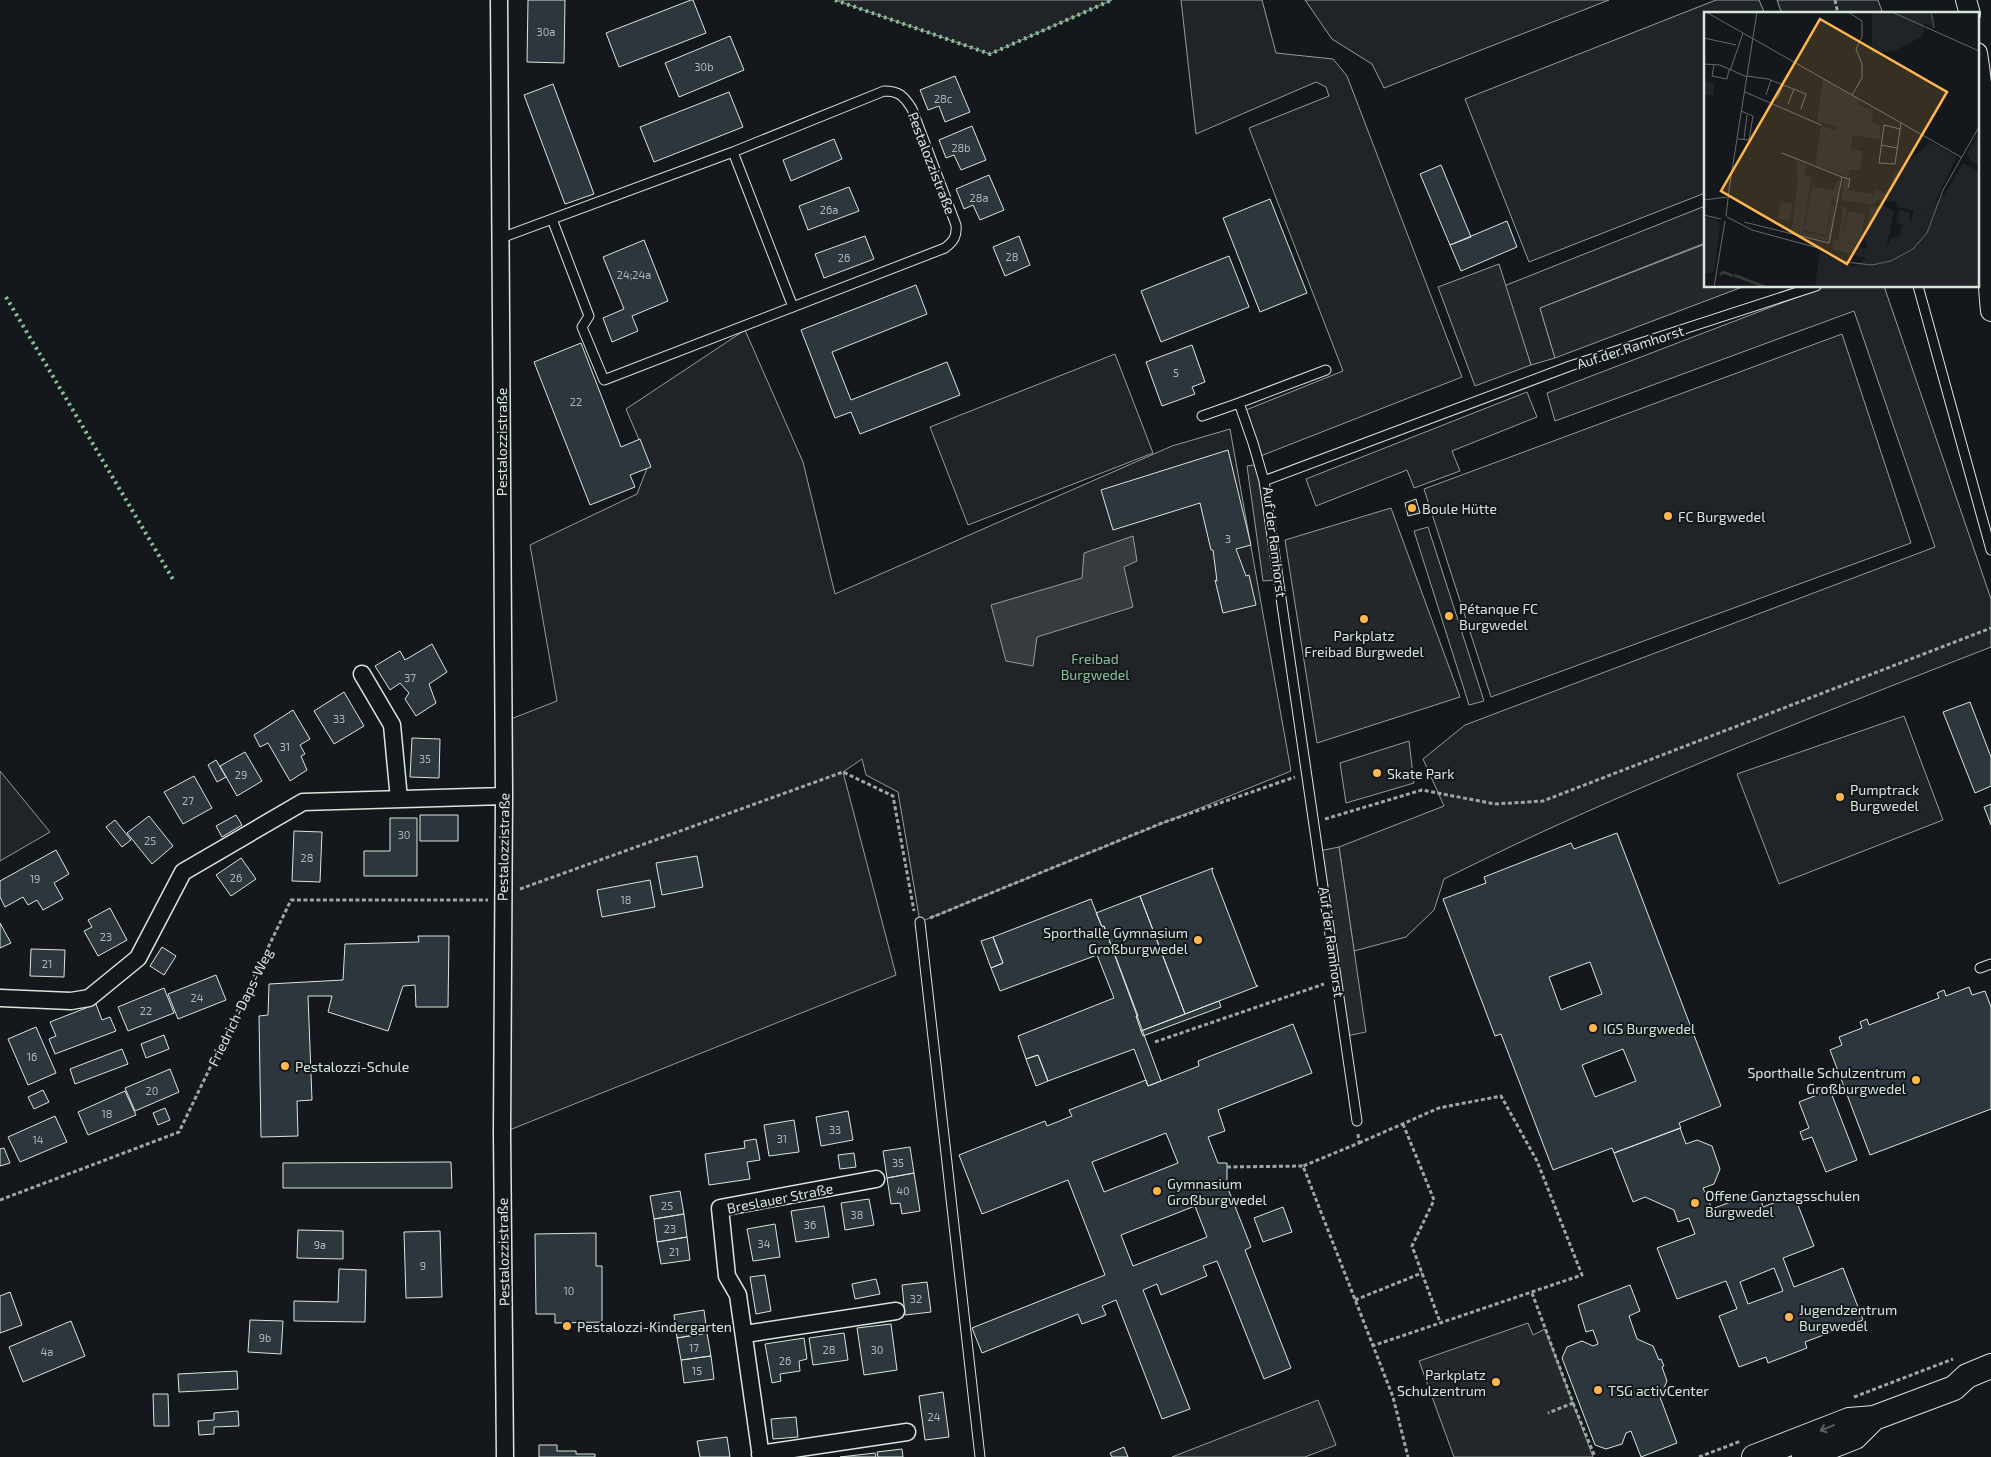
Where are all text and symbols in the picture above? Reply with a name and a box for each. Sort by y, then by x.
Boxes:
inset map [1704,12,1978,288]
house number: 30a [537,25,555,38]
house number: 30b [694,60,714,73]
house number: 28c [934,92,952,105]
street label: Pestalozzistraße [905,109,959,217]
house number: 28b [951,141,971,154]
house number: 28a [970,191,988,204]
house number: 26a [820,203,838,216]
house number: 28 [1006,250,1018,263]
house number: 26 [838,251,850,264]
house number: 24;24a [617,268,651,281]
street label: Auf der Ramhorst [1574,322,1686,372]
house number: 5 [1173,366,1179,379]
street label: Pestalozzistraße [493,388,510,496]
house number: 22 [570,395,582,408]
street label: Auf der Ramhorst [1260,486,1290,598]
place label: Boule Hütte [1422,500,1497,517]
marker: Boule Hütte [1406,502,1418,514]
place label: FC Burgwedel [1678,508,1766,525]
marker: FC Burgwedel [1662,510,1674,522]
house number: 3 [1225,532,1231,545]
place label: Pétanque FC Burgwedel [1459,600,1538,633]
marker: Pétanque FC Burgwedel [1443,610,1455,622]
marker: Parkplatz Freibad Burgwedel [1358,613,1370,625]
place label: Parkplatz Freibad Burgwedel [1304,627,1424,660]
park label: Freibad Burgwedel [1061,650,1130,683]
house number: 37 [404,671,416,684]
house number: 33 [333,712,345,725]
house number: 31 [280,740,290,753]
house number: 35 [419,752,431,765]
place label: Skate Park [1387,765,1454,782]
marker: Skate Park [1371,767,1383,779]
house number: 29 [235,768,247,781]
place label: Pumptrack Burgwedel [1850,781,1920,814]
marker: Pumptrack Burgwedel [1834,791,1846,803]
street label: Pestalozzistraße [494,793,512,901]
house number: 27 [182,794,194,807]
house number: 30 [398,828,410,841]
house number: 25 [144,834,156,847]
house number: 28 [301,851,313,864]
house number: 26 [230,871,242,884]
house number: 19 [30,872,40,885]
street label: Auf der Ramhorst [1316,886,1348,998]
house number: 18 [620,893,632,906]
place label: Sporthalle Gymnasium Großburgwedel [1043,924,1189,957]
house number: 23 [100,930,112,943]
marker: Sporthalle Gymnasium Großburgwedel [1192,934,1204,946]
street label: Friedrich-Daps-Weg [204,945,276,1069]
house number: 21 [42,957,52,970]
house number: 24 [191,991,204,1004]
house number: 22 [140,1004,152,1017]
place label: IGS Burgwedel [1603,1020,1696,1037]
marker: IGS Burgwedel [1587,1022,1599,1034]
house number: 16 [27,1050,37,1063]
place label: Pestalozzi-Schule [295,1058,409,1075]
marker: Pestalozzi-Schule [279,1060,291,1072]
place label: Sporthalle Schulzentrum Großburgwedel [1747,1064,1907,1097]
marker: Sporthalle Schulzentrum Großburgwedel [1910,1074,1922,1086]
house number: 20 [146,1084,158,1097]
house number: 18 [101,1107,113,1120]
house number: 33 [829,1123,841,1136]
house number: 31 [777,1132,787,1145]
house number: 14 [32,1133,44,1146]
house number: 35 [892,1156,904,1169]
place label: Gymnasium Großburgwedel [1167,1175,1267,1208]
street label: Breslauer Straße [725,1179,835,1217]
house number: 40 [896,1184,910,1197]
marker: Gymnasium Großburgwedel [1151,1185,1163,1197]
place label: Offene Ganztagsschulen Burgwedel [1705,1187,1860,1220]
marker: Offene Ganztagsschulen Burgwedel [1689,1197,1701,1209]
street label: Pestalozzistraße [494,1198,512,1306]
house number: 25 [661,1199,673,1212]
house number: 38 [851,1208,863,1221]
house number: 36 [804,1218,816,1231]
house number: 23 [664,1222,676,1235]
house number: 34 [758,1237,771,1250]
house number: 9a [314,1238,326,1251]
house number: 21 [669,1245,679,1258]
house number: 9 [420,1259,426,1272]
house number: 10 [563,1284,575,1297]
house number: 32 [910,1292,922,1305]
place label: Jugendzentrum Burgwedel [1799,1301,1897,1334]
marker: Jugendzentrum Burgwedel [1783,1311,1795,1323]
place label: Pestalozzi-Kindergarten [577,1318,732,1335]
marker: Pestalozzi-Kindergarten [561,1320,573,1332]
house number: 9b [259,1331,271,1344]
house number: 17 [689,1341,699,1354]
house number: 28 [823,1343,835,1356]
house number: 30 [871,1343,883,1356]
house number: 4a [41,1345,53,1358]
house number: 26 [779,1354,791,1367]
house number: 15 [692,1364,702,1377]
place label: Parkplatz Schulzentrum [1397,1366,1486,1399]
marker: Parkplatz Schulzentrum [1490,1376,1502,1388]
place label: TSG activCenter [1608,1382,1709,1399]
marker: TSG activCenter [1592,1384,1604,1396]
house number: 24 [928,1410,941,1423]
one-way arrow [1820,1424,1835,1433]

